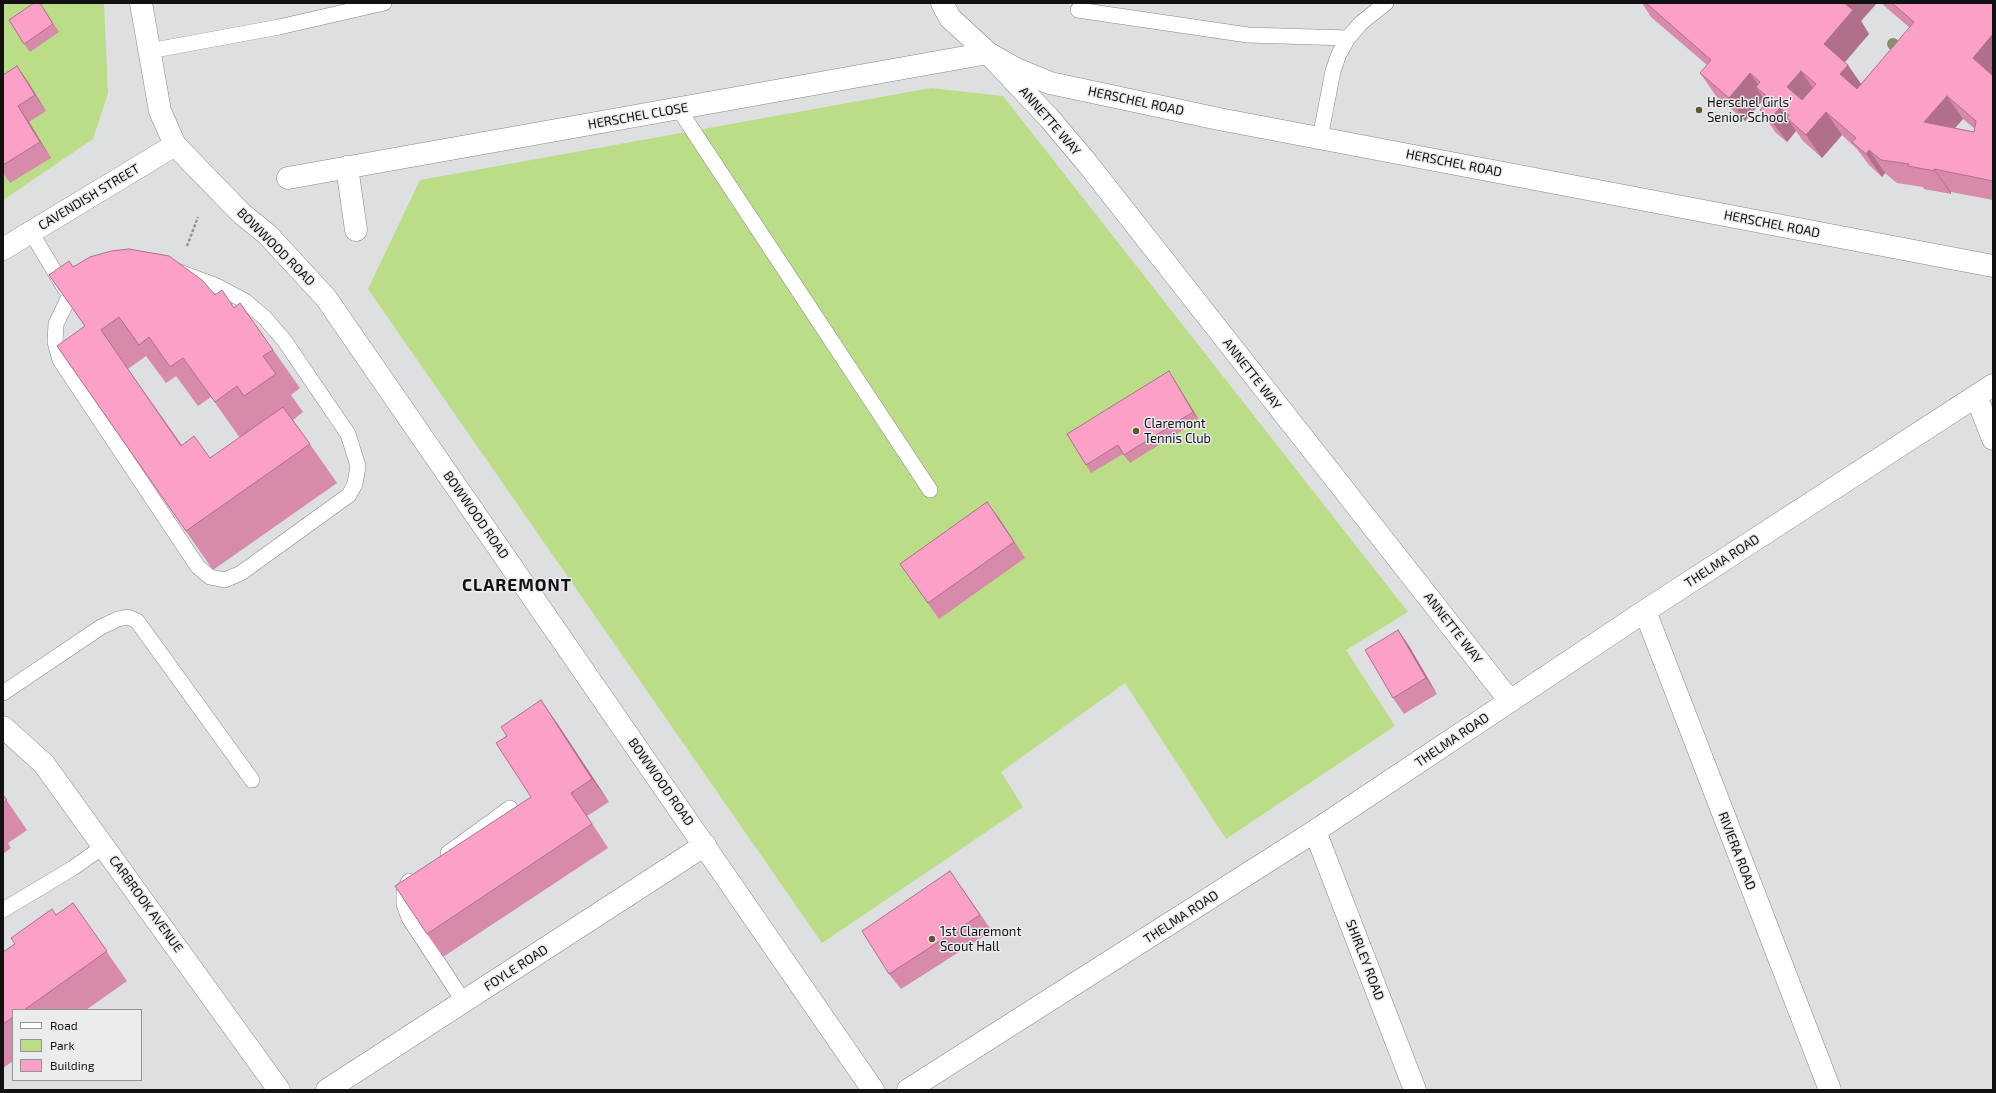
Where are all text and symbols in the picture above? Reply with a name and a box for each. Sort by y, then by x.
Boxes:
street label: HERSCHEL ROAD [1087,83,1185,119]
street label: ANNETTE WAY [1016,84,1084,158]
place label: Herschel Girls' Senior School [1707,95,1792,126]
street label: HERSCHEL CLOSE [587,100,689,132]
marker: Herschel Girls' Senior School [1694,105,1704,115]
street label: HERSCHEL ROAD [1405,146,1503,180]
street label: CAVENDISH STREET [36,161,142,233]
street label: BOWWOOD ROAD [234,205,318,289]
street label: HERSCHEL ROAD [1723,207,1821,241]
street label: ANNETTE WAY [1219,335,1285,413]
place label: Claremont Tennis Club [1144,416,1211,447]
marker: Claremont Tennis Club [1131,426,1141,436]
street label: BOWWOOD ROAD [440,468,512,562]
street label: THELMA ROAD [1682,531,1762,591]
district label: CLAREMONT [462,575,572,595]
street label: ANNETTE WAY [1420,589,1486,667]
street label: THELMA ROAD [1412,709,1492,771]
street label: BOWWOOD ROAD [625,735,697,829]
street label: RIVIERA ROAD [1715,810,1759,892]
street label: CARBROOK AVENUE [106,853,186,955]
street label: THELMA ROAD [1141,887,1221,947]
street label: SHIRLEY ROAD [1342,918,1388,1002]
place label: 1st Claremont Scout Hall [940,924,1021,955]
marker: 1st Claremont Scout Hall [927,934,937,944]
street label: FOYLE ROAD [481,942,551,994]
legend [12,1009,142,1081]
text: Road [50,1018,78,1032]
text: Park [50,1038,75,1052]
text: Building [50,1058,94,1072]

